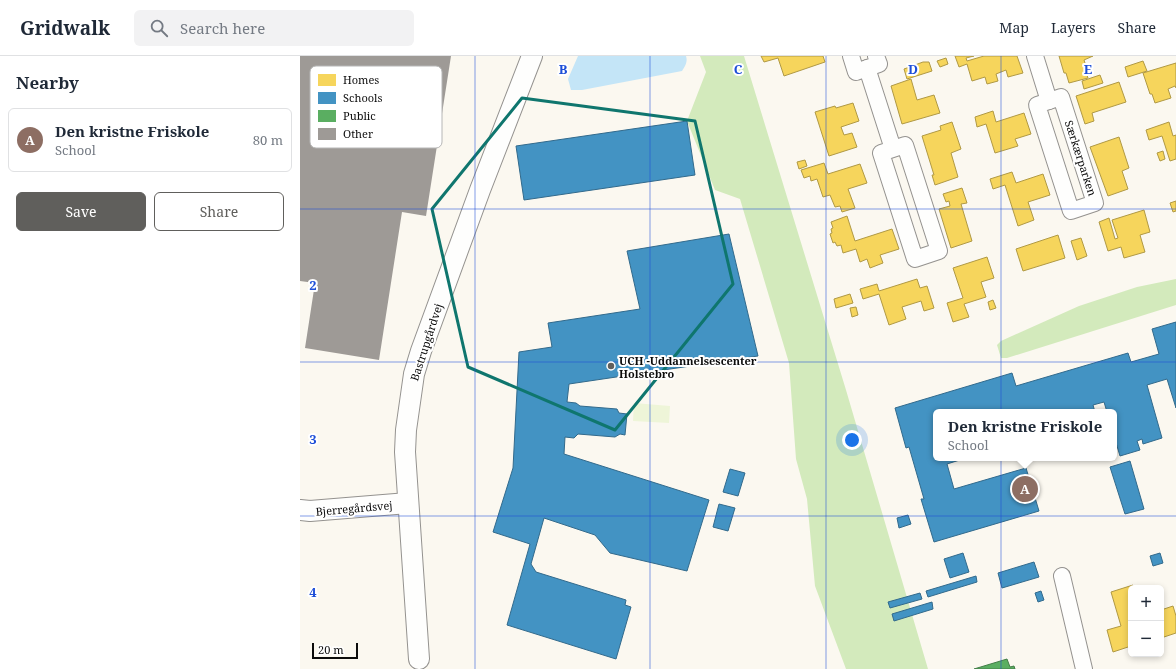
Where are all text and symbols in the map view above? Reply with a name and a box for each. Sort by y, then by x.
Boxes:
search box [134,10,414,46]
text: Gridwalk [20,15,110,41]
icon: search [148,17,170,39]
text: Search here [180,18,265,38]
text: Map [999,18,1029,37]
text: Layers [1051,18,1096,37]
text: Share [1118,18,1156,37]
text: B [559,60,568,78]
text: C [734,60,743,78]
text: D [908,60,918,78]
text: E [1084,60,1093,78]
legend [310,66,442,148]
text: Nearby [16,71,79,94]
text: Homes [343,72,379,87]
text: Schools [343,90,382,105]
text: Public [343,108,376,123]
street label: Særkærparken [1062,118,1100,198]
text: Den kristne Friskole [55,121,209,141]
text: Other [343,126,374,141]
text: A [25,131,35,149]
text: 80 m [253,131,283,149]
text: School [55,141,96,159]
button: Save [16,192,146,231]
button: Share [154,192,284,231]
text: 2 [309,276,317,294]
street label: Bastrupgårdvej [406,301,446,383]
place label: UCH -Uddannelsescenter Holstebro [619,353,757,381]
marker: UCH -Uddannelsescenter Holstebro [606,361,616,371]
popup [933,409,1117,461]
text: Den kristne Friskole [948,416,1102,436]
text: 3 [309,430,317,448]
your location [842,430,862,450]
text: School [948,436,989,454]
pin: A [1012,474,1038,504]
street label: Bjerregårdsvej [315,497,393,519]
text: 4 [309,583,317,601]
map controls [1128,585,1164,657]
button: + [1128,585,1164,621]
button: − [1128,621,1164,657]
scale bar [312,641,358,660]
text: 20 m [318,642,344,657]

